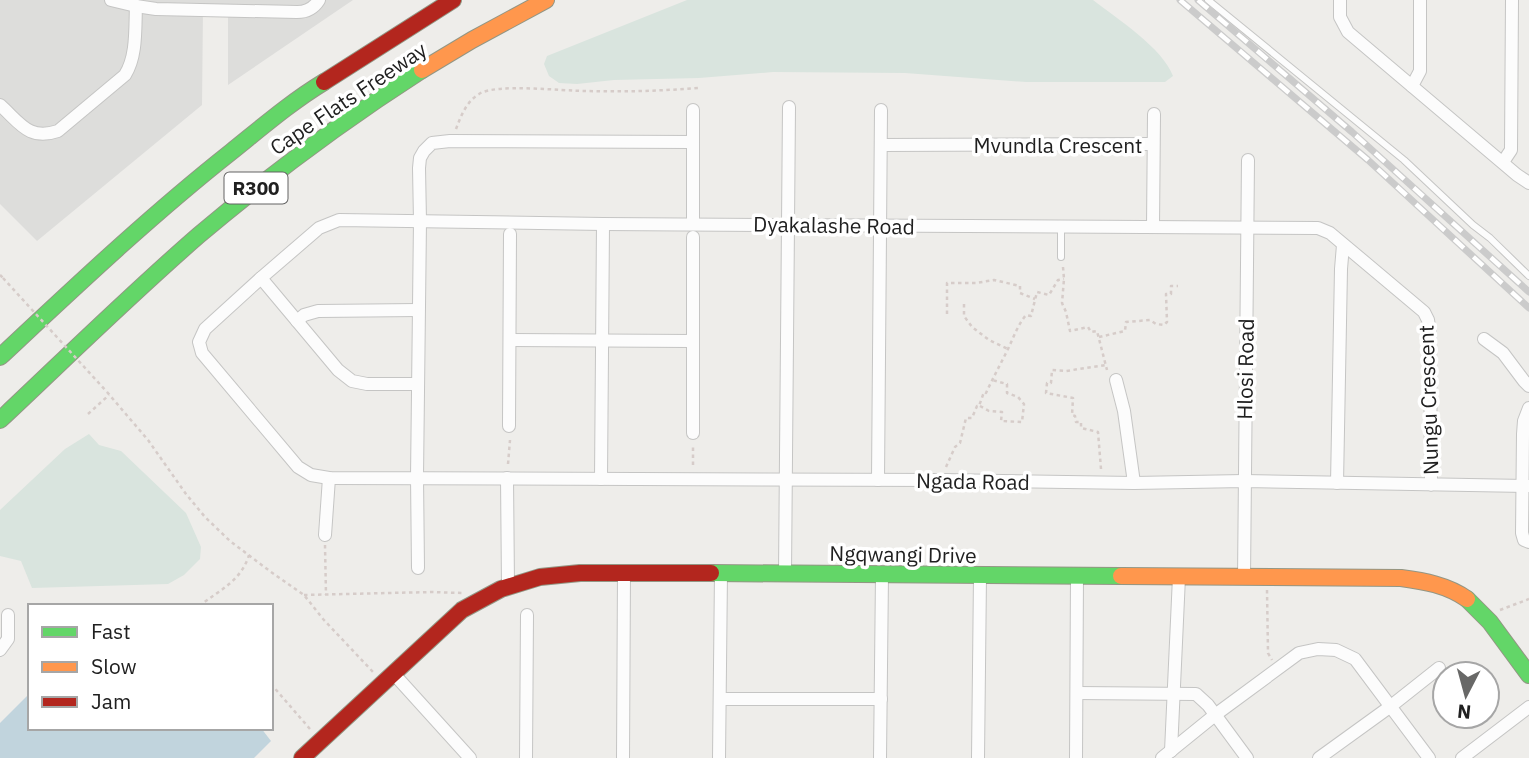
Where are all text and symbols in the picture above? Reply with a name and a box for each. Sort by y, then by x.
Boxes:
street label: Cape Flats Freeway [264,35,432,161]
street label: Mvundla Crescent [974,131,1142,159]
road number: R300 [224,172,288,204]
street label: Dyakalashe Road [753,210,915,240]
street label: Hlosi Road [1230,318,1260,420]
street label: Nungu Crescent [1411,324,1445,476]
street label: Ngada Road [916,466,1030,496]
street label: Ngqwangi Drive [829,539,977,569]
legend [28,604,273,730]
text: Fast [91,617,131,645]
text: Slow [91,652,137,680]
north arrow [1431,660,1501,730]
text: Jam [91,687,131,715]
text: N [1456,699,1472,725]

